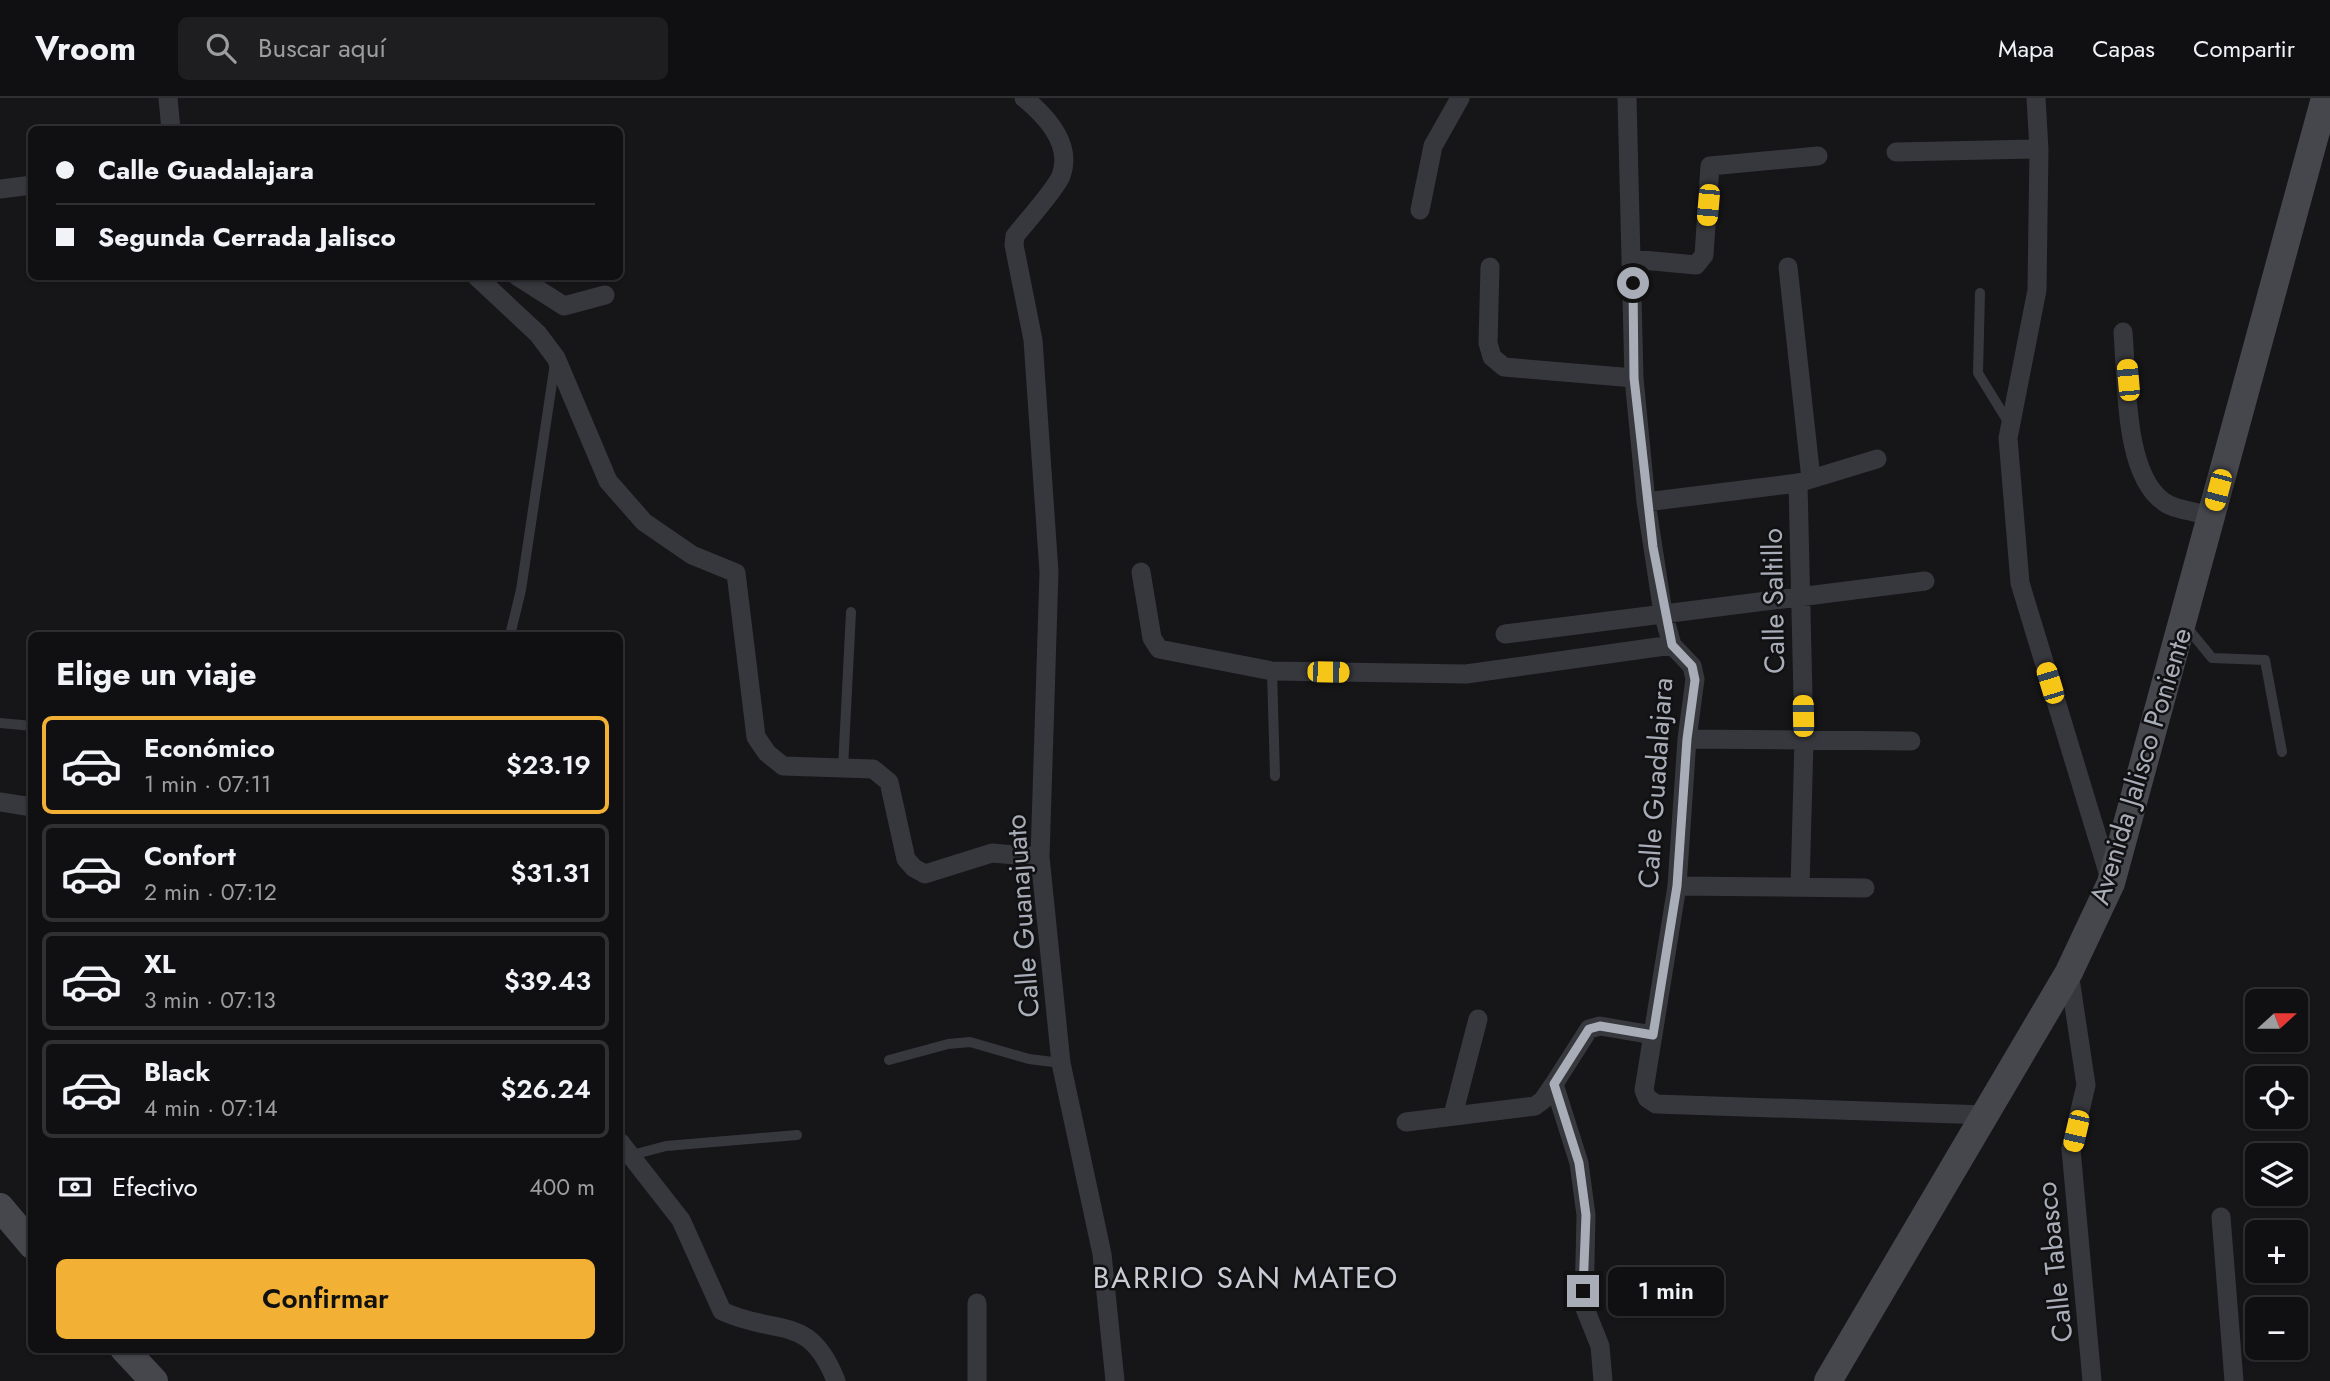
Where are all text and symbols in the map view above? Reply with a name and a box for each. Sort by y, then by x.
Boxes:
search box [178,17,668,80]
text: Vroom [35,25,136,72]
icon: search [202,29,240,67]
text: Buscar aquí [258,29,386,67]
text: Mapa [1998,31,2054,66]
text: Capas [2092,31,2155,66]
text: Compartir [2193,31,2295,66]
text: Calle Guadalajara [98,151,314,189]
car [1696,183,1721,227]
text: Segunda Cerrada Jalisco [98,218,396,256]
route start [1617,267,1649,299]
car [2116,358,2141,402]
car [2203,467,2234,513]
street label: Calle Saltillo [1752,528,1795,674]
street label: Avenida Jalisco Poniente [2079,623,2202,910]
text: Elige un viaje [56,651,257,697]
car [2034,660,2067,706]
car [1307,661,1350,683]
street label: Calle Guadalajara [1628,676,1683,890]
car [1793,695,1814,737]
text: Económico [144,729,275,767]
icon: car [60,734,123,797]
text: $23.19 [506,746,591,784]
text: 1 min · 07:11 [144,767,271,801]
street label: Calle Guanajuato [995,813,1050,1019]
text: Confort [144,837,236,875]
icon: car [60,842,123,905]
text: $31.31 [510,854,591,892]
text: 2 min · 07:12 [144,875,277,909]
text: XL [144,945,176,983]
icon: car [60,950,123,1013]
text: $39.43 [504,962,591,1000]
text: 3 min · 07:13 [144,983,276,1017]
north arrow [2245,989,2308,1052]
map controls [2245,989,2308,1360]
text: Black [144,1053,210,1091]
icon: car [60,1058,123,1121]
button: locate [2245,1066,2308,1129]
text: $26.24 [500,1070,591,1108]
text: 4 min · 07:14 [144,1091,278,1125]
car [2062,1108,2091,1154]
button: layers [2245,1143,2308,1206]
icon: cash [56,1168,94,1206]
text: Efectivo [112,1168,198,1206]
text: 400 m [529,1170,595,1204]
street label: Calle Tabasco [2026,1180,2083,1344]
button: + [2245,1220,2308,1283]
district label: BARRIO SAN MATEO [1093,1256,1399,1299]
button: Confirmar [56,1259,595,1339]
callout: 1 min [1608,1266,1723,1316]
text: 1 min [1638,1274,1694,1308]
route end [1567,1275,1599,1307]
button: − [2245,1297,2308,1360]

